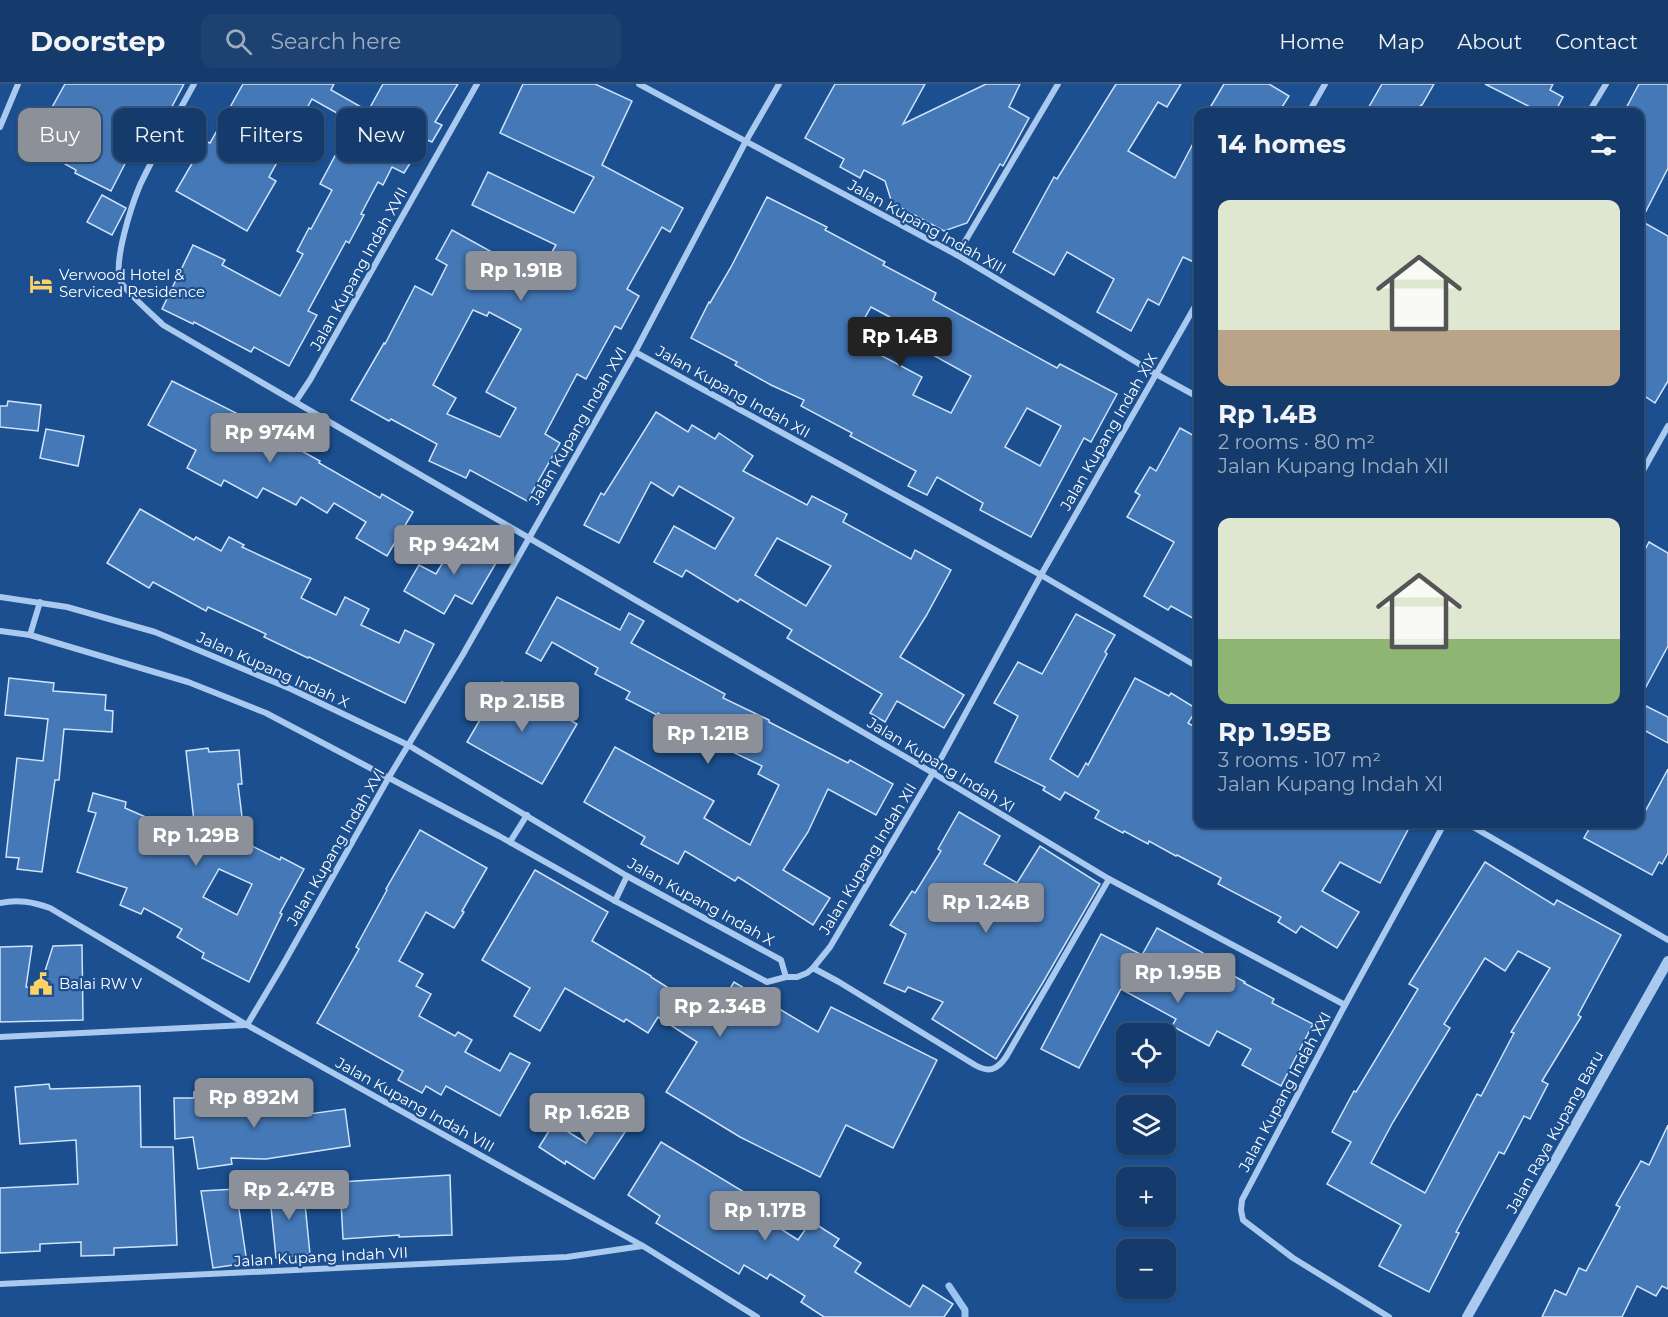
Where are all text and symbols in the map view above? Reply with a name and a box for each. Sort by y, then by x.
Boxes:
search box [201,14,621,68]
text: Doorstep [30,24,165,58]
icon: search [222,25,255,58]
text: Search here [270,28,401,55]
text: Home [1279,29,1344,54]
text: Map [1377,29,1424,54]
text: About [1457,29,1522,54]
text: Contact [1555,29,1638,54]
chip: Buy [18,108,101,162]
chip: Rent [113,108,206,162]
chip: Filters [218,108,324,162]
chip: New [336,108,426,162]
text: 14 homes [1218,128,1346,160]
icon: filters [1587,128,1620,161]
street label: Jalan Kupang Indah XIII [844,175,1010,278]
street label: Jalan Kupang Indah XVII [305,184,411,355]
icon: home [1365,239,1473,347]
pin: Rp 1.91B [459,251,583,302]
text: Rp 1.91B [479,258,563,282]
place label: Verwood Hotel & Serviced Residence [59,265,205,301]
hotel icon: Verwood Hotel & Serviced Residence [28,271,54,297]
pin: Rp 1.4B [845,317,955,368]
text: Rp 1.4B [862,324,938,348]
street label: Jalan Kupang Indah XII [652,341,814,442]
street label: Jalan Kupang Indah XVI [524,343,631,509]
street label: Jalan Kupang Indah XIX [1055,350,1161,515]
text: Rp 1.4B [1218,398,1317,430]
pin: Rp 974M [215,413,325,464]
text: Rp 974M [225,420,315,444]
text: 2 rooms · 80 m² [1218,430,1375,454]
text: Jalan Kupang Indah XII [1218,454,1449,478]
pin: Rp 942M [399,525,509,576]
text: Rp 942M [408,532,500,556]
icon: home [1365,557,1473,665]
street label: Jalan Kupang Indah X [193,627,352,712]
pin: Rp 2.15B [460,682,584,733]
text: Rp 2.15B [479,689,565,713]
street label: Jalan Kupang Indah XI [863,712,1019,816]
pin: Rp 1.21B [646,714,770,765]
text: Rp 1.95B [1218,716,1331,748]
text: Rp 1.21B [667,721,749,745]
text: 3 rooms · 107 m² [1218,748,1381,772]
street label: Jalan Kupang Indah XVI [282,764,389,930]
text: Jalan Kupang Indah XI [1218,772,1443,796]
street label: Jalan Kupang Indah XII [814,780,920,939]
pin: Rp 1.29B [134,816,258,867]
text: Rp 1.29B [152,823,240,847]
street label: Jalan Kupang Indah X [624,853,778,950]
pin: Rp 1.24B [924,883,1048,934]
text: Rp 1.24B [942,890,1030,914]
pin: Rp 1.95B [1116,953,1240,1004]
text: Rp 1.95B [1134,960,1222,984]
public building icon: Balai RW V [28,971,54,997]
place label: Balai RW V [59,974,142,993]
pin: Rp 2.34B [658,987,782,1038]
text: Rp 2.34B [674,994,766,1018]
street label: Jalan Kupang Indah XXI [1234,1009,1335,1176]
map controls [1116,1023,1176,1299]
button: locate [1116,1023,1176,1083]
street label: Jalan Raya Kupang Baru [1501,1047,1607,1217]
street label: Jalan Kupang Indah VIII [332,1052,498,1156]
pin: Rp 892M [199,1078,309,1129]
text: Rp 892M [209,1085,299,1109]
pin: Rp 1.62B [525,1093,649,1144]
button: layers [1116,1095,1176,1155]
text: Rp 1.62B [544,1100,630,1124]
button: + [1116,1167,1176,1227]
pin: Rp 2.47B [227,1170,351,1221]
text: Rp 2.47B [243,1177,335,1201]
pin: Rp 1.17B [703,1191,827,1242]
text: Rp 1.17B [724,1198,806,1222]
button: − [1116,1239,1176,1299]
street label: Jalan Kupang Indah VII [233,1242,408,1271]

